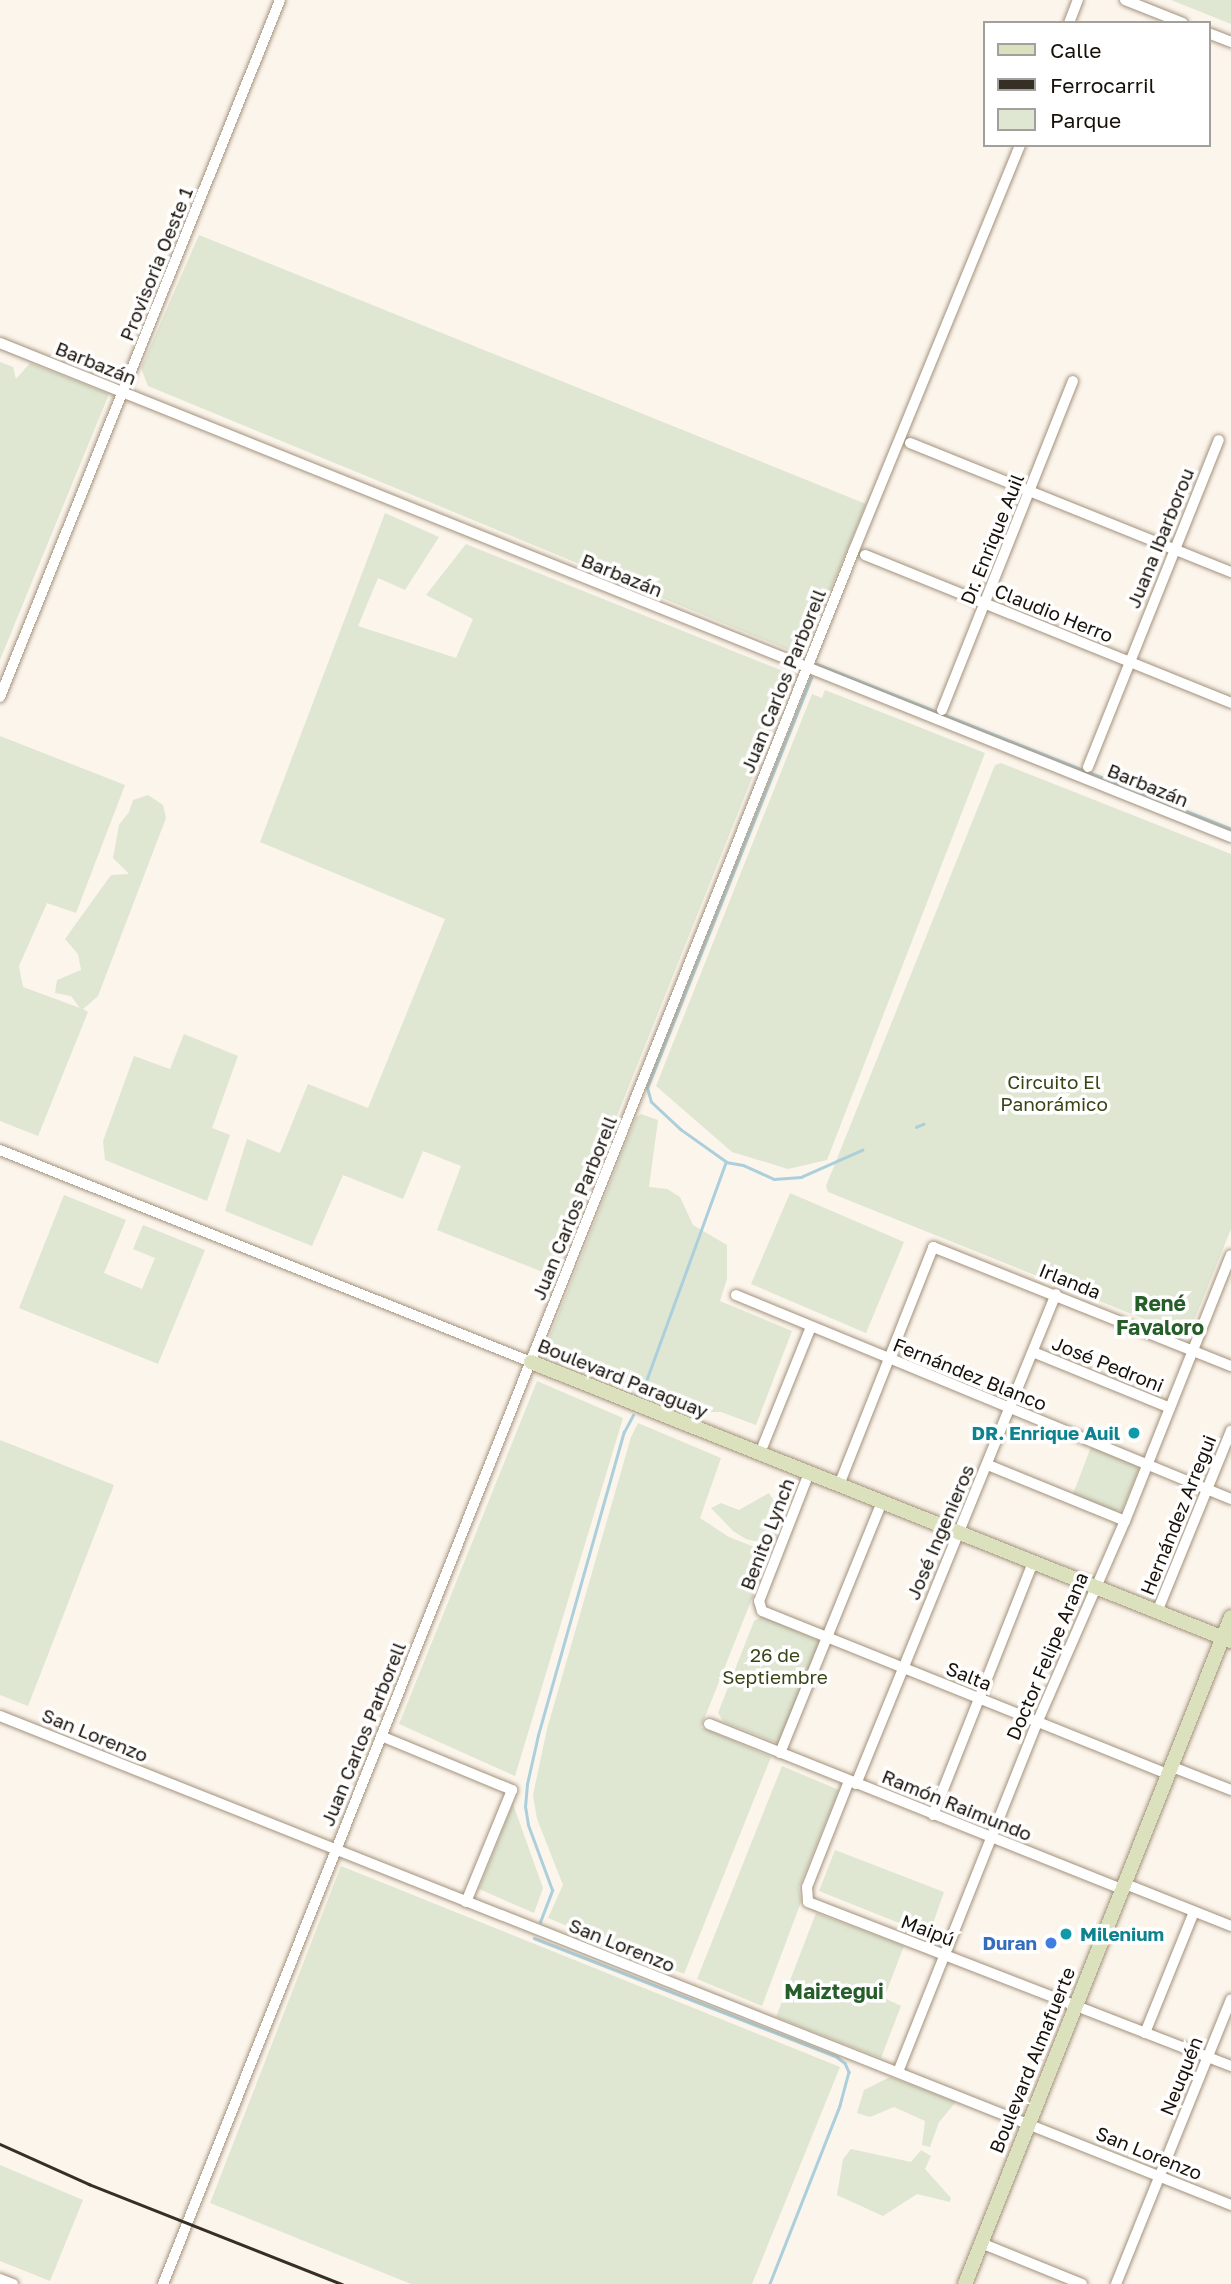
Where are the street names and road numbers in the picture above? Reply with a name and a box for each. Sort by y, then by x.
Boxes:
street label: Provisoria Oeste 1 [115,184,197,344]
street label: Barbazán [52,336,140,390]
street label: Juana Ibarborou [1122,465,1198,611]
street label: Dr. Enrique Auil [955,470,1029,608]
street label: Barbazán [578,548,666,602]
street label: Claudio Herro [991,579,1117,647]
street label: Juan Carlos Parborell [736,586,830,776]
street label: Barbazán [1104,758,1192,812]
street label: Juan Carlos Parborell [527,1113,621,1303]
street label: Irlanda [1036,1258,1104,1304]
street label: José Pedroni [1049,1331,1167,1397]
street label: Boulevard Paraguay [534,1333,712,1423]
street label: Fernández Blanco [890,1333,1050,1415]
street label: Hernández Arregui [1135,1432,1221,1598]
street label: José Ingenieros [901,1461,979,1603]
street label: Benito Lynch [735,1475,799,1593]
street label: Doctor Felipe Arana [1001,1569,1093,1743]
street label: Juan Carlos Parborell [316,1639,410,1829]
street label: Salta [943,1657,995,1695]
street label: San Lorenzo [39,1703,151,1767]
street label: Ramón Raimundo [879,1765,1035,1845]
street label: Maipú [898,1909,958,1951]
street label: San Lorenzo [566,1913,678,1977]
street label: Boulevard Almafuerte [984,1964,1080,2156]
street label: Neuquén [1155,2033,1207,2119]
street label: San Lorenzo [1093,2121,1205,2185]

